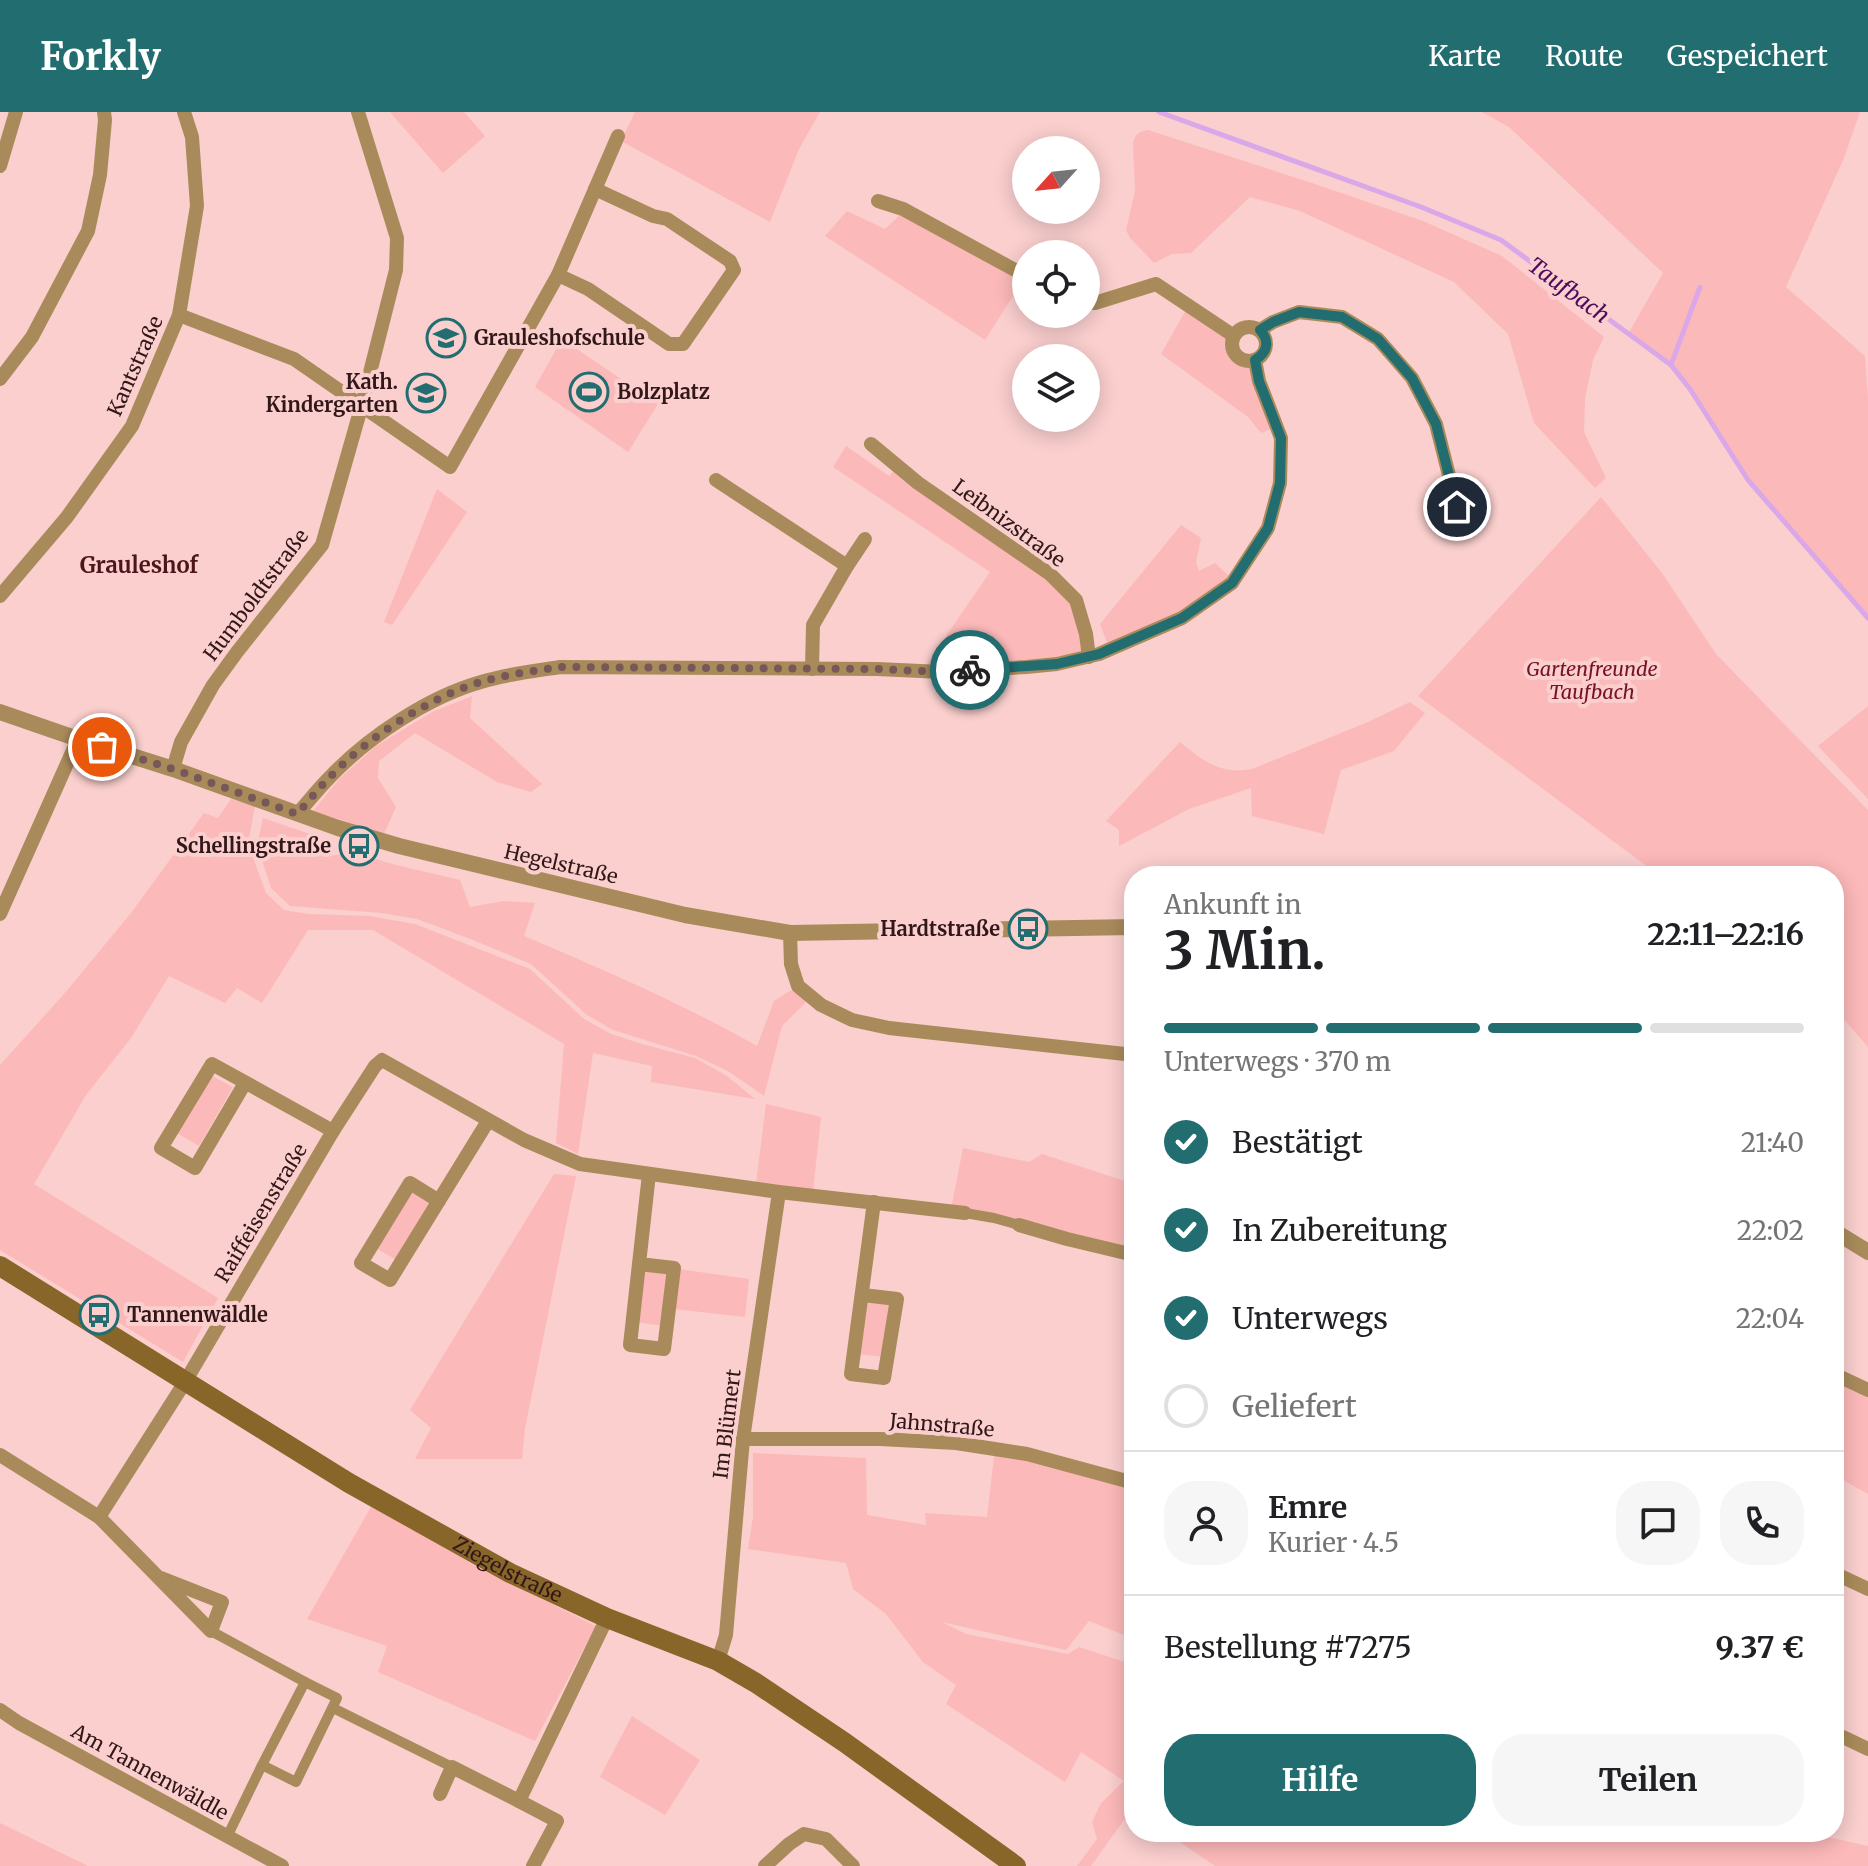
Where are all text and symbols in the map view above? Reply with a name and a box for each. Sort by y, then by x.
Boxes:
text: Forkly [40,33,161,80]
text: Karte [1428,38,1501,74]
text: Route [1545,38,1623,74]
text: Gespeichert [1667,38,1828,74]
north arrow [1012,136,1100,224]
map controls [1012,136,1100,432]
button: locate [1012,240,1100,328]
water label: Taufbach [1523,251,1615,329]
street label: Kantstraße [101,312,168,420]
school or university icon: Grauleshofschule [425,317,467,359]
place label: Grauleshofschule [474,325,645,350]
button: layers [1012,344,1100,432]
place label: Kath. Kindergarten [266,369,398,417]
sports icon: Bolzplatz [568,371,610,413]
school or university icon: Kath. Kindergarten [405,372,447,414]
place label: Bolzplatz [617,379,710,404]
street label: Leibnizstraße [948,473,1070,572]
pin [1423,473,1491,541]
icon: home [1435,485,1479,529]
street label: Humboldtstraße [198,524,313,666]
district label: Grauleshof [80,551,199,579]
courier [930,630,1010,710]
icon: bike [948,648,992,692]
park label: Gartenfreunde Taufbach [1526,656,1658,704]
pin [68,713,136,781]
icon: bag [80,725,124,769]
bus stop icon: Schellingstraße [338,825,380,867]
place label: Schellingstraße [176,833,331,858]
street label: Hegelstraße [502,838,620,889]
text: Ankunft in [1164,888,1301,921]
bus stop icon: Hardtstraße [1007,908,1049,950]
text: 22:11–22:16 [1647,915,1804,953]
place label: Hardtstraße [880,916,1000,941]
text: 3 Min. [1164,918,1326,983]
text: Unterwegs · 370 m [1164,1045,1391,1078]
icon: check [1164,1120,1208,1164]
text: Bestätigt [1232,1123,1363,1161]
text: 21:40 [1741,1126,1804,1159]
street label: Raiffeisenstraße [209,1139,312,1287]
icon: check [1164,1208,1208,1252]
text: In Zubereitung [1232,1211,1447,1249]
text: 22:02 [1737,1214,1804,1247]
bus stop icon: Tannenwäldle [78,1294,120,1336]
icon: check [1164,1296,1208,1340]
text: Unterwegs [1232,1299,1388,1337]
place label: Tannenwäldle [127,1302,268,1327]
text: 22:04 [1736,1302,1804,1335]
street label: Im Blümert [707,1367,746,1480]
text: Geliefert [1232,1387,1357,1425]
street label: Jahnstraße [888,1407,995,1442]
button: person [1164,1481,1248,1565]
button: chat [1616,1481,1700,1565]
button: phone [1720,1481,1804,1565]
text: Emre [1268,1488,1347,1526]
text: Kurier · 4.5 [1268,1526,1399,1559]
street label: Ziegelstraße [449,1531,566,1608]
text: Bestellung #7275 [1164,1628,1412,1666]
text: 9.37 € [1716,1628,1804,1666]
street label: Am Tannenwäldle [67,1718,233,1825]
button: Hilfe [1164,1734,1476,1826]
button: Teilen [1492,1734,1804,1826]

